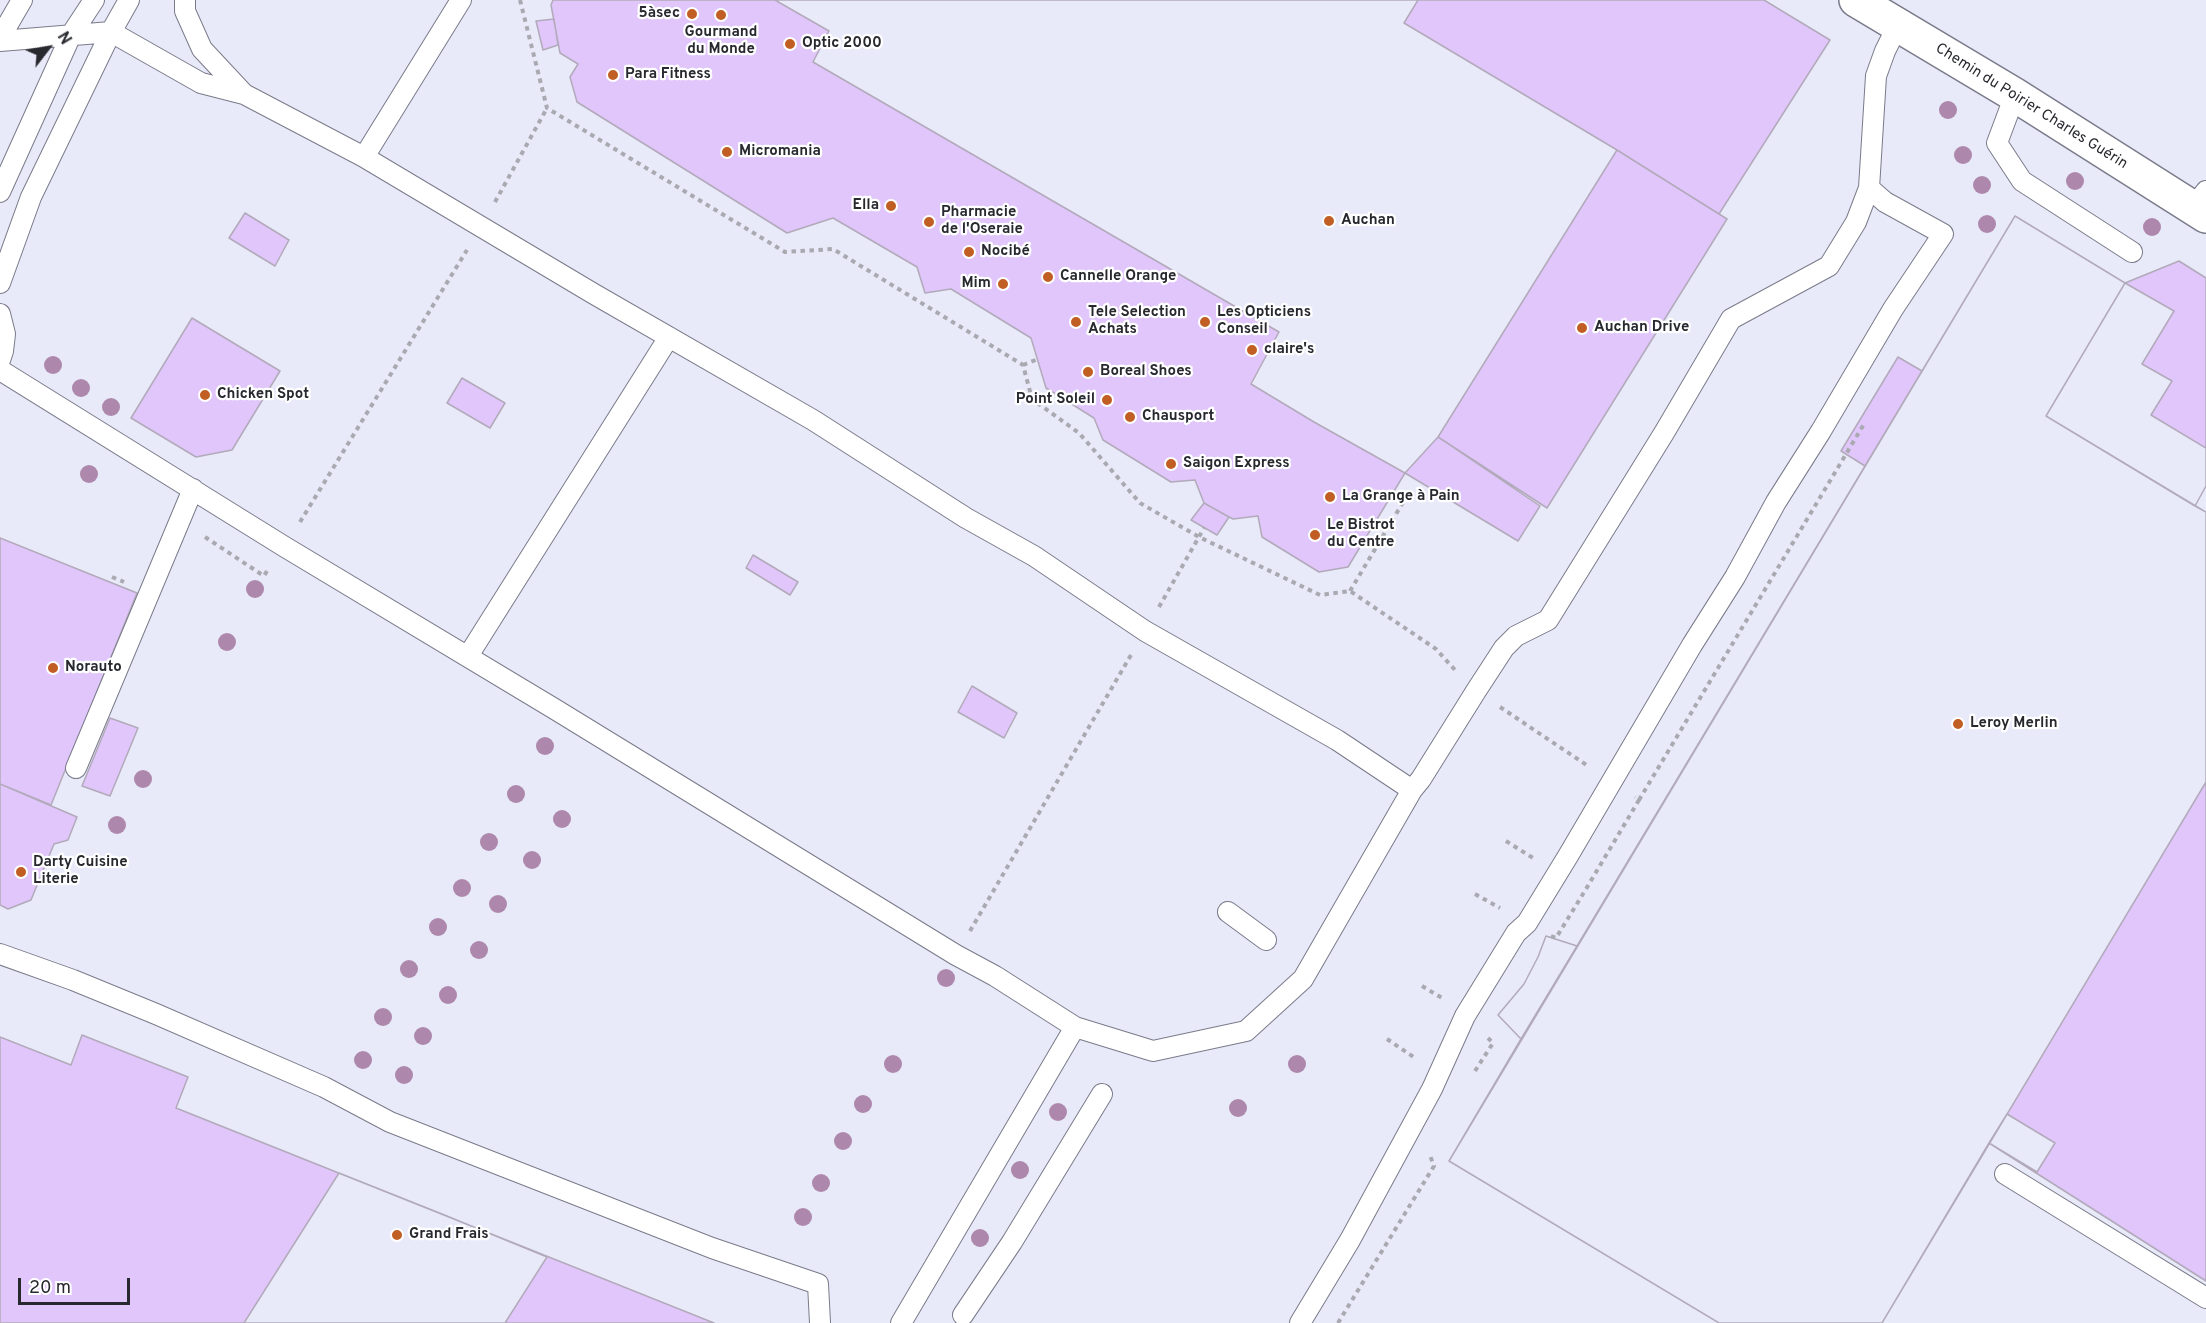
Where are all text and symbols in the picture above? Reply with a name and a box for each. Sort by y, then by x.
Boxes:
place label: 5àsec [638,5,680,23]
marker: 5àsec [685,7,699,21]
marker: Gourmand du Monde [714,8,728,22]
north arrow [18,18,78,78]
place label: Gourmand du Monde [685,24,757,59]
text: N [52,29,75,49]
place label: Optic 2000 [802,35,882,53]
marker: Optic 2000 [783,37,797,51]
street label: Chemin du Poirier Charles Guérin [1931,40,2131,174]
place label: Para Fitness [625,66,711,84]
marker: Para Fitness [606,68,620,82]
place label: Micromania [739,143,821,161]
marker: Micromania [720,145,734,159]
place label: Ella [853,197,879,215]
marker: Ella [884,199,898,213]
place label: Pharmacie de l'Oseraie [941,204,1023,239]
place label: Auchan [1341,212,1395,230]
marker: Auchan [1322,214,1336,228]
marker: Pharmacie de l'Oseraie [922,215,936,229]
place label: Nocibé [981,243,1030,261]
marker: Nocibé [962,245,976,259]
place label: Cannelle Orange [1060,268,1176,286]
marker: Cannelle Orange [1041,270,1055,284]
place label: Mim [961,275,991,293]
marker: Mim [996,277,1010,291]
place label: Tele Selection Achats [1088,304,1186,339]
place label: Les Opticiens Conseil [1217,304,1311,339]
marker: Tele Selection Achats [1069,315,1083,329]
marker: Les Opticiens Conseil [1198,315,1212,329]
place label: Auchan Drive [1594,319,1689,337]
marker: Auchan Drive [1575,321,1589,335]
place label: claire's [1264,341,1314,359]
marker: claire's [1245,343,1259,357]
place label: Boreal Shoes [1100,363,1192,381]
marker: Boreal Shoes [1081,365,1095,379]
place label: Chicken Spot [217,386,309,404]
marker: Chicken Spot [198,388,212,402]
place label: Point Soleil [1016,391,1095,409]
marker: Point Soleil [1100,393,1114,407]
place label: Chausport [1142,408,1214,426]
marker: Chausport [1123,410,1137,424]
place label: Saigon Express [1183,455,1290,473]
marker: Saigon Express [1164,457,1178,471]
place label: La Grange à Pain [1342,488,1460,506]
marker: La Grange à Pain [1323,490,1337,504]
place label: Le Bistrot du Centre [1327,517,1395,552]
marker: Le Bistrot du Centre [1308,528,1322,542]
place label: Norauto [65,659,122,677]
marker: Norauto [46,661,60,675]
place label: Leroy Merlin [1970,715,2058,733]
marker: Leroy Merlin [1951,717,1965,731]
place label: Darty Cuisine Literie [33,854,128,889]
marker: Darty Cuisine Literie [14,865,28,879]
place label: Grand Frais [409,1226,489,1244]
marker: Grand Frais [390,1228,404,1242]
scale bar [21,1266,134,1304]
text: 20 m [29,1277,71,1300]

